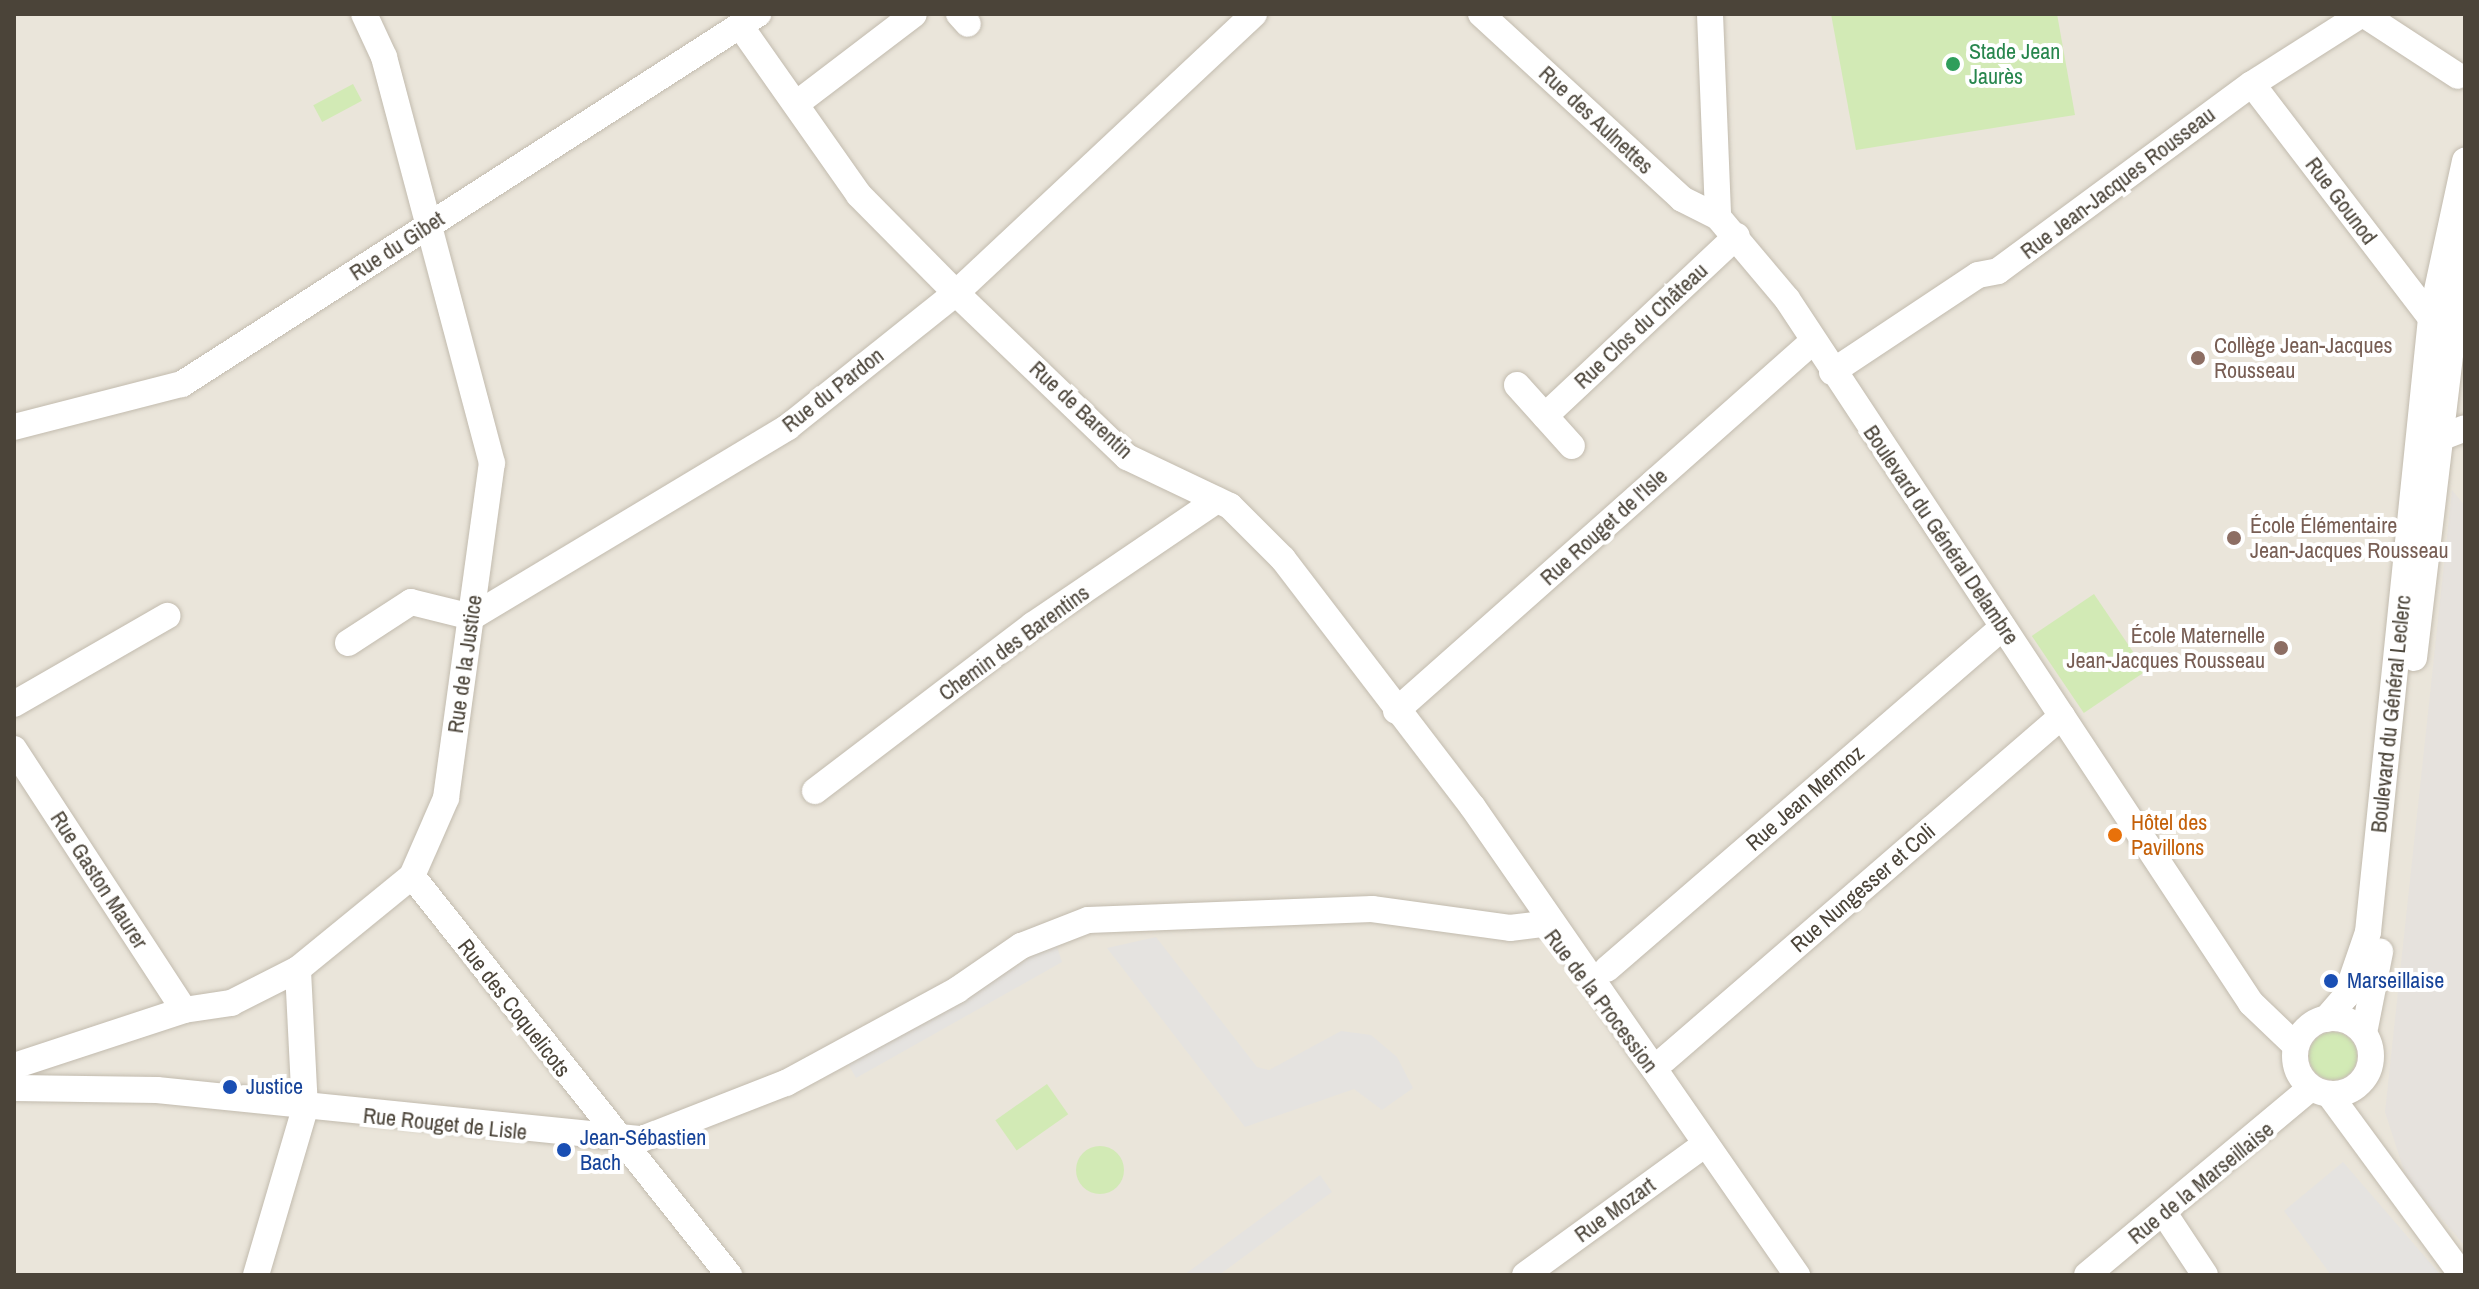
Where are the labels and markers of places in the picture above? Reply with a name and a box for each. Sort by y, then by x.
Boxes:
place label: Stade Jean Jaurès [1969,38,2060,90]
marker: Stade Jean Jaurès [1944,55,1962,73]
place label: Collège Jean-Jacques Rousseau [2214,332,2392,384]
marker: Collège Jean-Jacques Rousseau [2189,349,2207,367]
place label: École Élémentaire Jean-Jacques Rousseau [2250,512,2449,564]
marker: École Élémentaire Jean-Jacques Rousseau [2225,529,2243,547]
place label: École Maternelle Jean-Jacques Rousseau [2066,622,2265,674]
marker: École Maternelle Jean-Jacques Rousseau [2272,639,2290,657]
place label: Hôtel des Pavillons [2131,809,2207,860]
marker: Hôtel des Pavillons [2106,826,2124,844]
place label: Marseillaise [2347,968,2444,994]
marker: Marseillaise [2322,972,2340,990]
place label: Justice [246,1074,303,1100]
marker: Justice [221,1078,239,1096]
place label: Jean-Sébastien Bach [580,1124,706,1176]
marker: Jean-Sébastien Bach [555,1141,573,1159]

